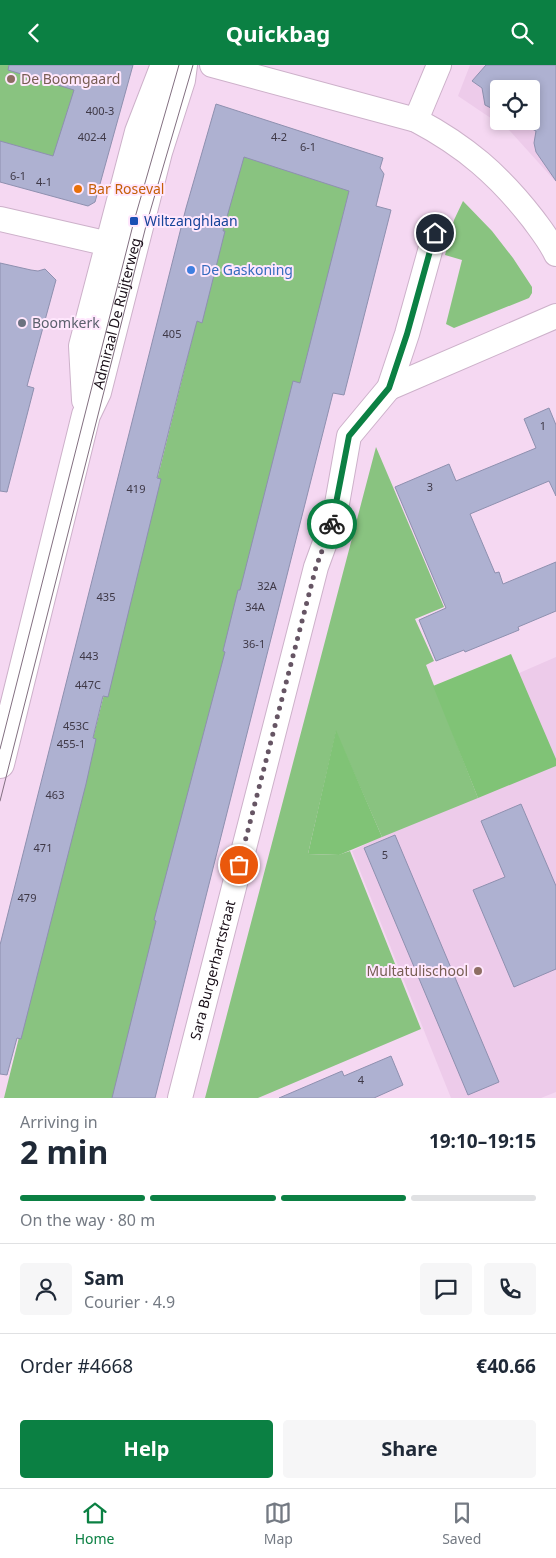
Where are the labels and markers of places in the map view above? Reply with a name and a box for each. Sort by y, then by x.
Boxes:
place label: De Boomgaard [21,69,120,88]
marker: De Boomgaard [5,73,17,85]
place label: Bar Roseval [88,179,164,198]
marker: Bar Roseval [72,183,84,195]
place label: Wiltzanghlaan [144,211,238,230]
pin [414,212,456,254]
marker: Wiltzanghlaan [128,215,140,227]
place label: De Gaskoning [201,260,293,279]
marker: De Gaskoning [185,264,197,276]
place label: Boomkerk [32,313,100,332]
marker: Boomkerk [16,317,28,329]
pin [218,844,260,886]
place label: Multatulischool [367,961,468,980]
marker: Multatulischool [472,965,484,977]

